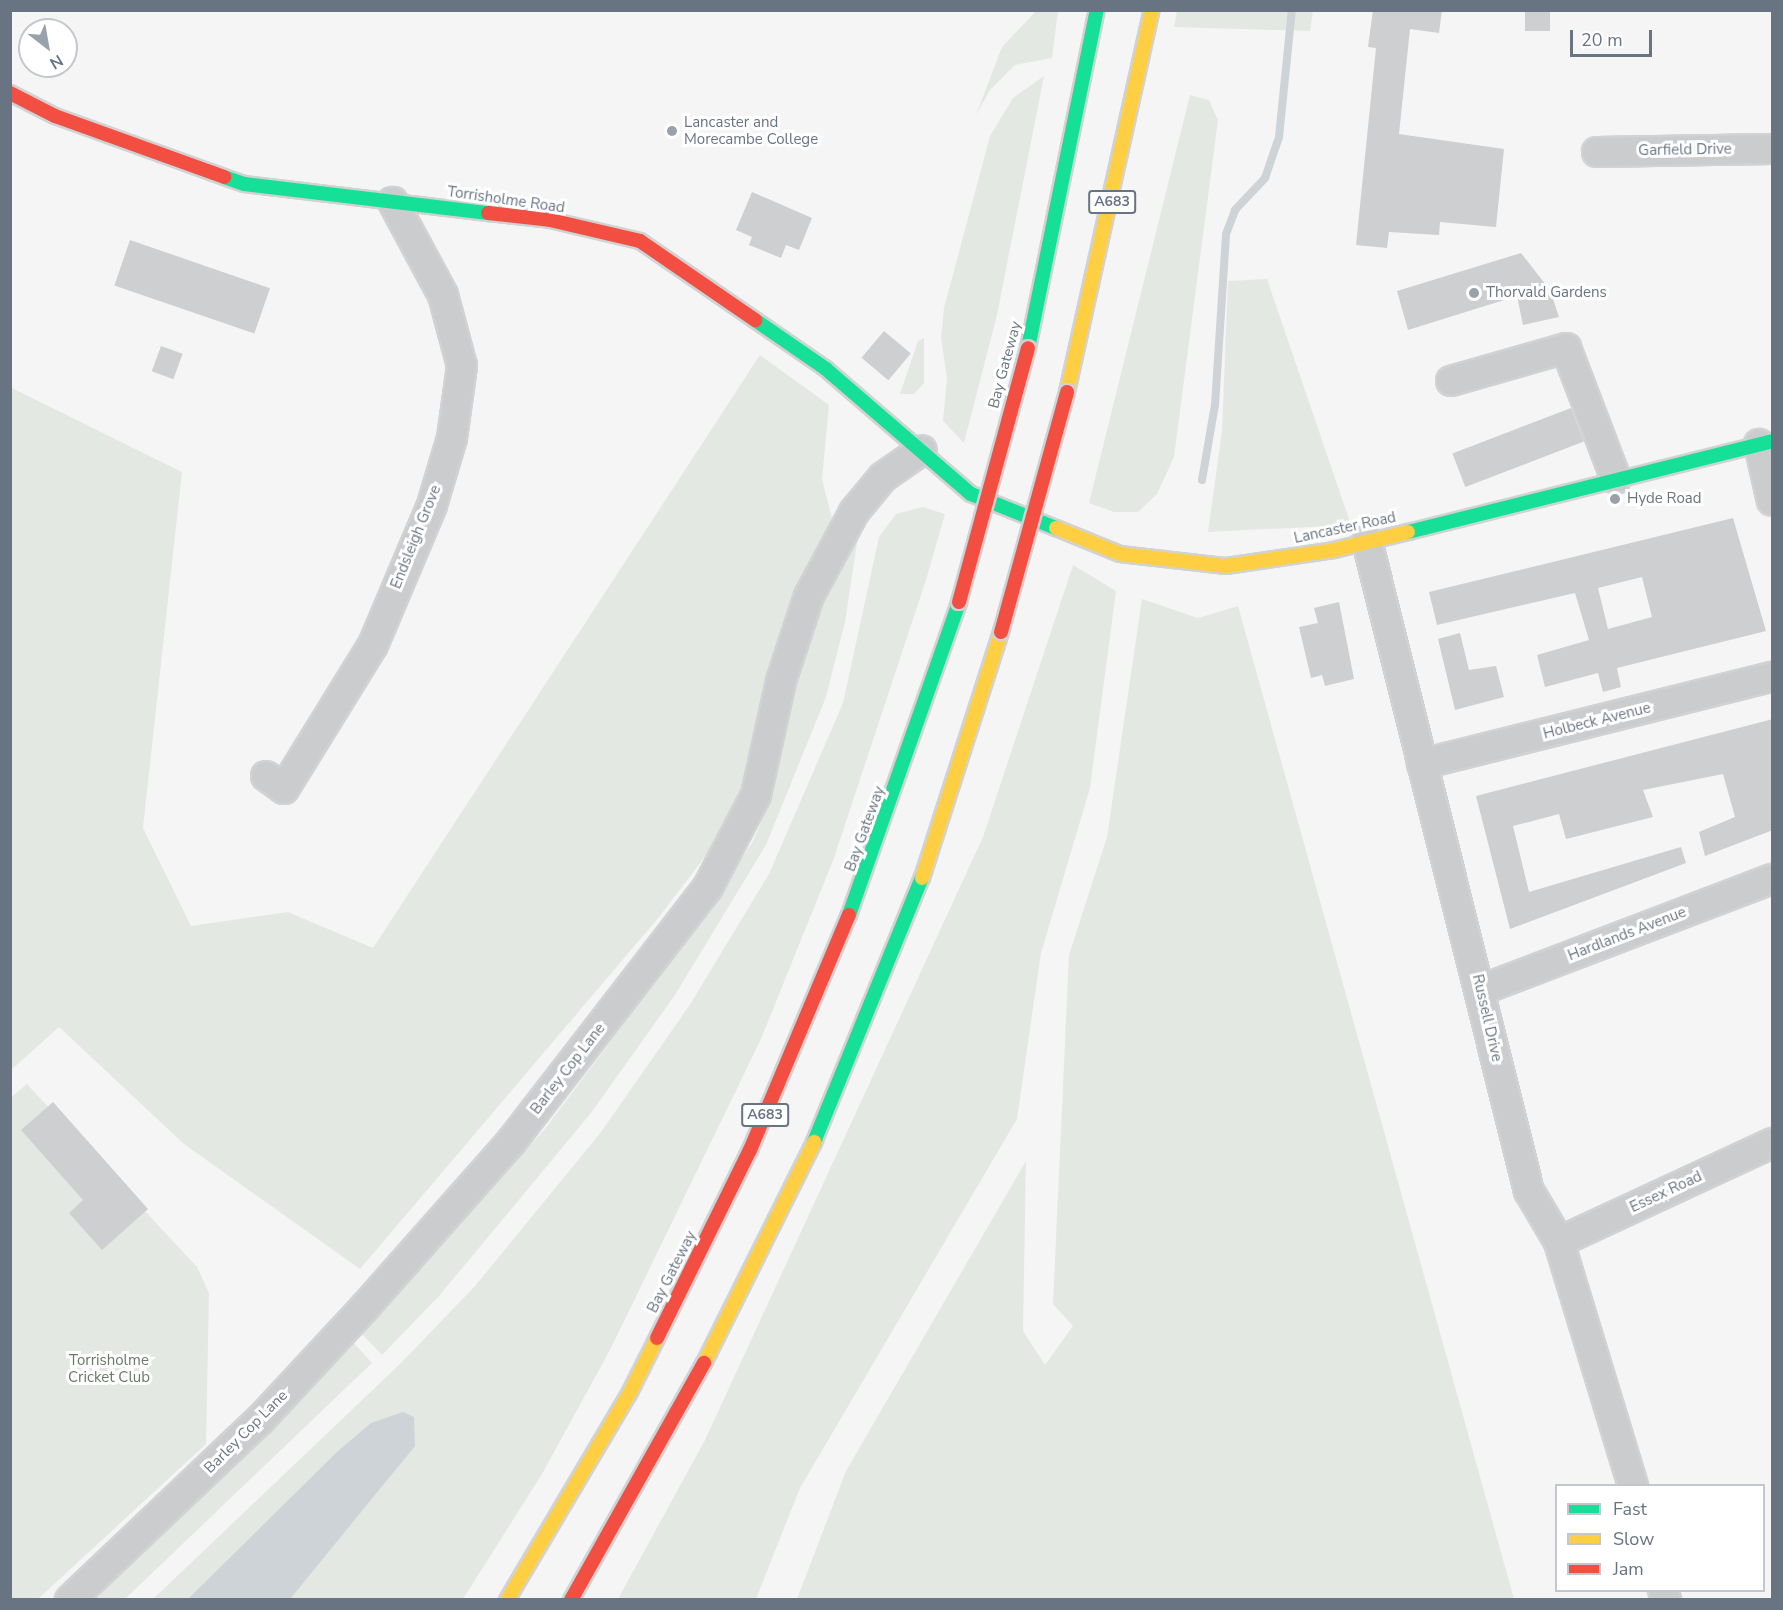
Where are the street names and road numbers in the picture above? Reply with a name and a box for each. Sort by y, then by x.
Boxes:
street label: Garfield Drive [1638,140,1732,160]
street label: Torrisholme Road [446,183,566,217]
road number: A683 [1088,191,1136,213]
street label: Bay Gateway [985,319,1025,411]
street label: Endsleigh Grove [387,483,445,591]
street label: Lancaster Road [1292,508,1398,548]
street label: Holbeck Avenue [1541,699,1653,743]
street label: Bay Gateway [841,784,889,874]
street label: Hardlands Avenue [1565,903,1689,965]
street label: Russell Drive [1468,973,1506,1063]
street label: Barley Cop Lane [527,1020,609,1118]
road number: A683 [741,1104,789,1126]
street label: Essex Road [1627,1167,1705,1217]
street label: Bay Gateway [644,1228,700,1316]
street label: Barley Cop Lane [201,1387,291,1477]

